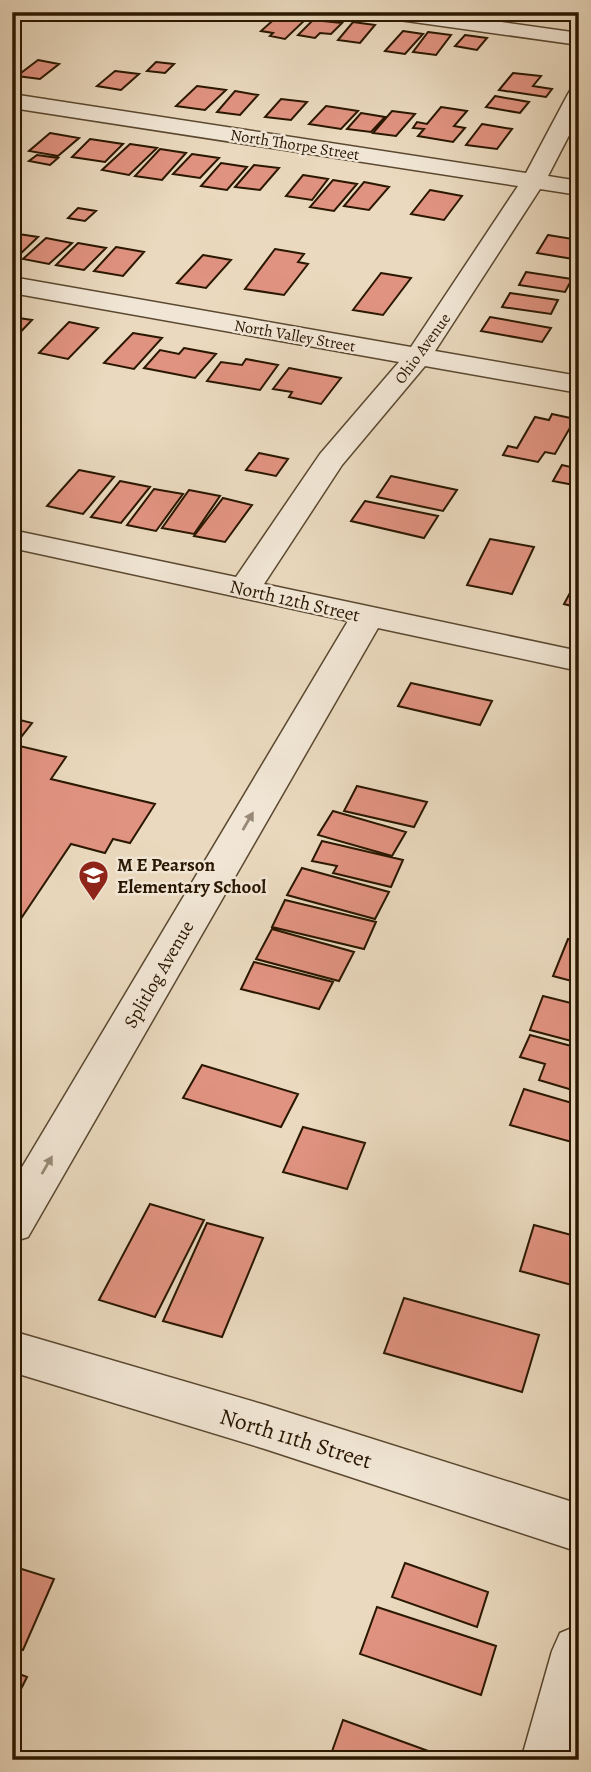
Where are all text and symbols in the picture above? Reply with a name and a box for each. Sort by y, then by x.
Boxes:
street label: North Thorpe Street [229,124,361,166]
street label: Ohio Avenue [390,309,456,389]
street label: North Valley Street [232,314,357,357]
street label: North 12th Street [227,573,362,629]
one-way arrow [242,811,254,830]
place label: M E Pearson Elementary School [117,852,266,900]
school or university icon: M E Pearson Elementary School [77,858,111,902]
street label: Splitlog Avenue [118,916,200,1033]
one-way arrow [41,1156,53,1175]
street label: North 11th Street [216,1401,376,1476]

